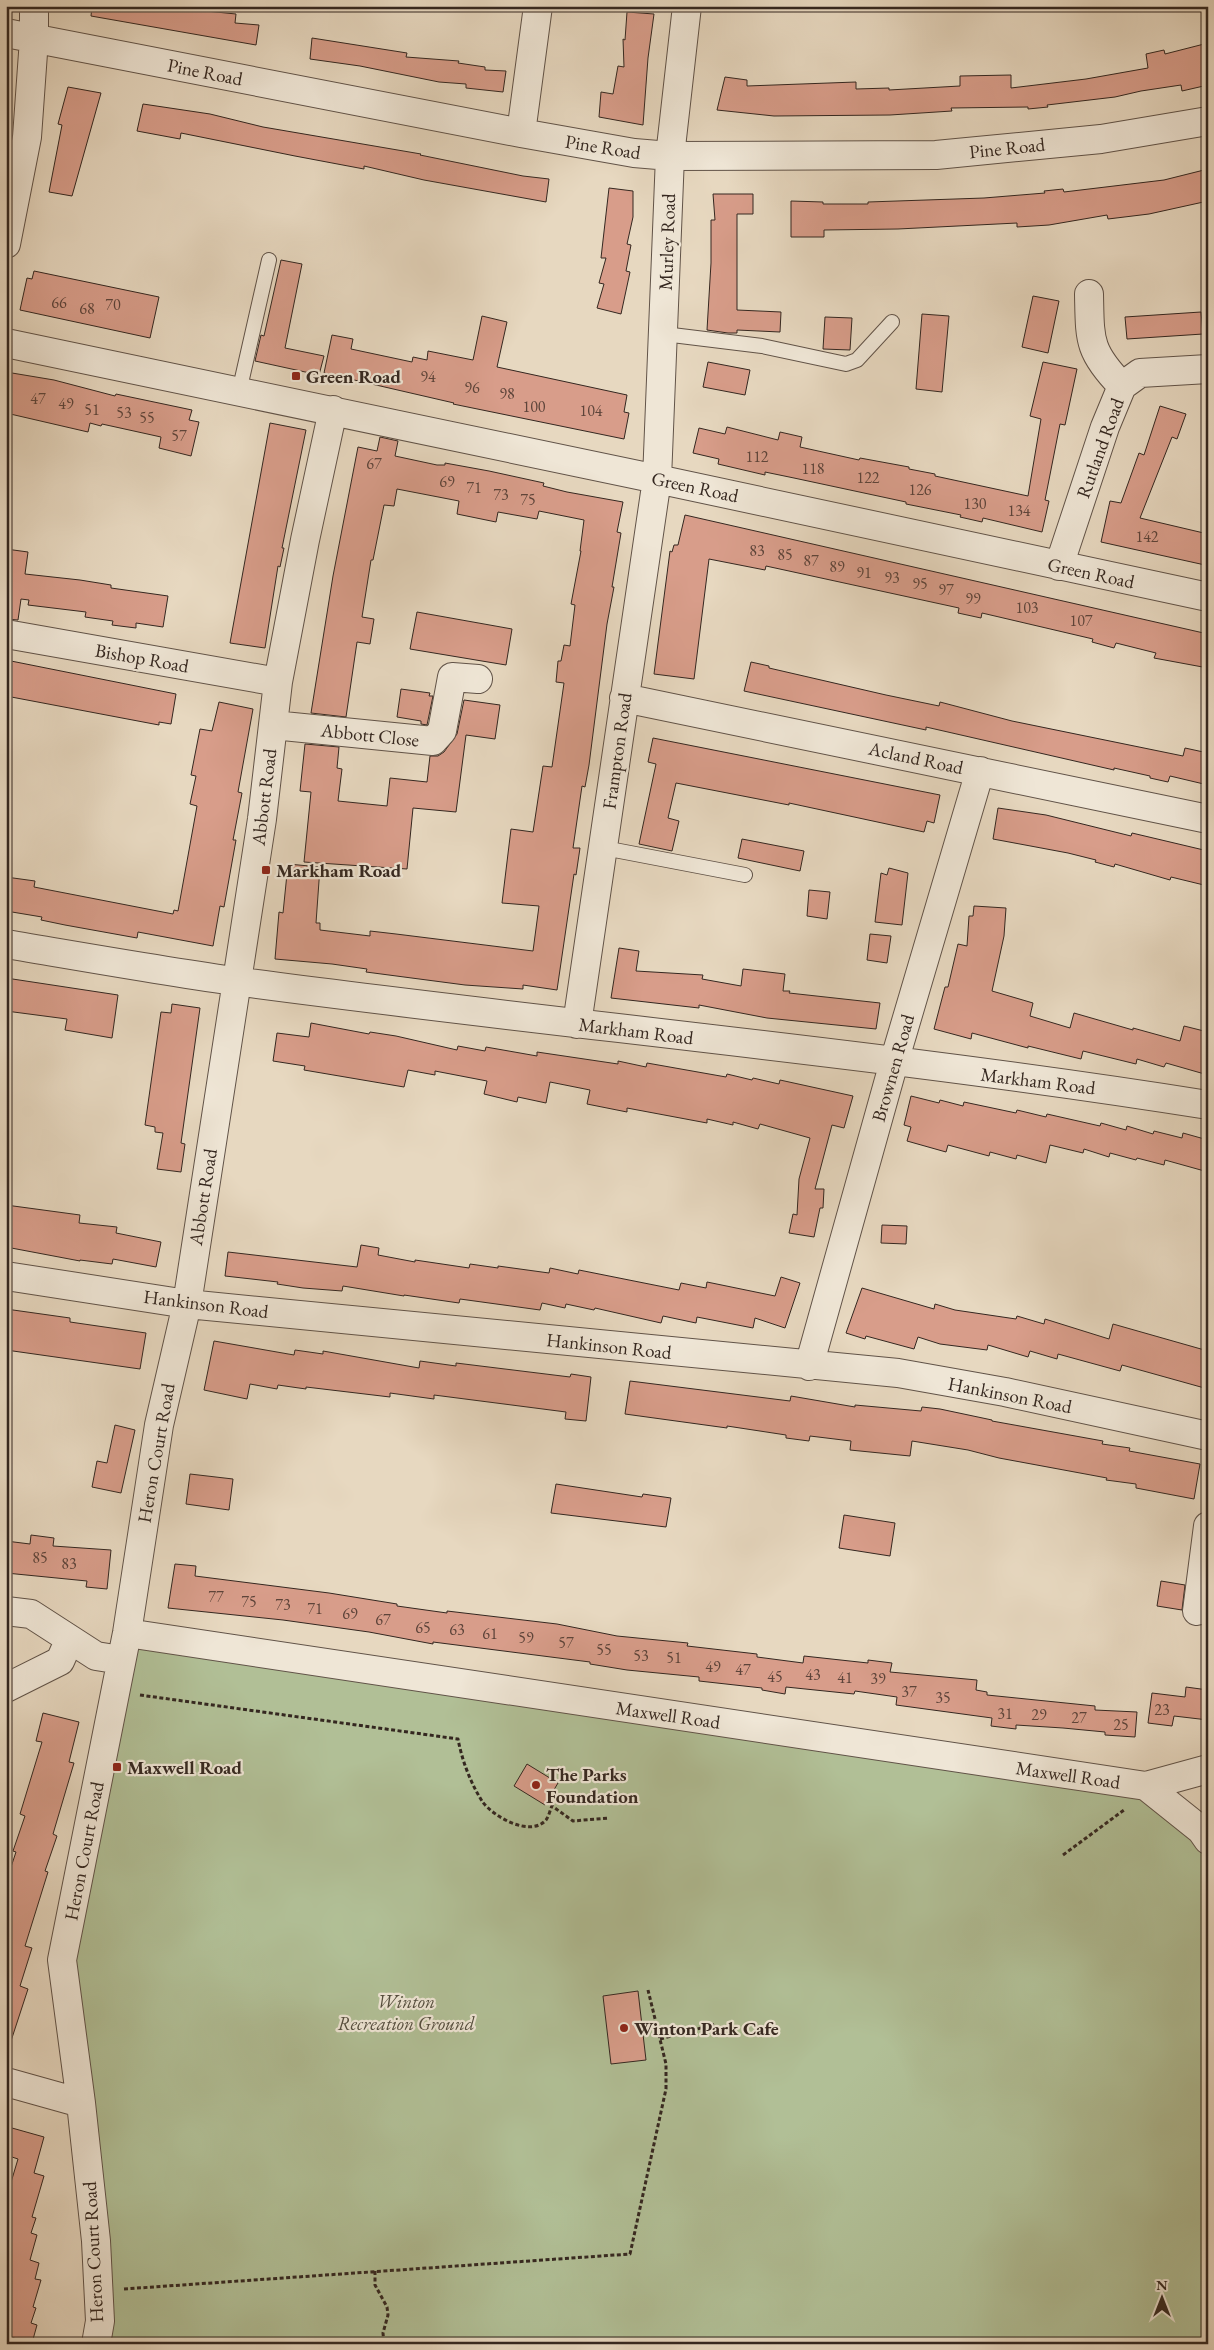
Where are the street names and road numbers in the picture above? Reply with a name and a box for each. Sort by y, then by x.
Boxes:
street label: Pine Road [165,52,245,92]
street label: Pine Road [563,129,643,165]
street label: Pine Road [968,132,1047,164]
street label: Murley Road [653,193,681,291]
street label: Rutland Road [1070,394,1130,502]
street label: Green Road [649,466,741,508]
street label: Green Road [1045,552,1137,594]
street label: Bishop Road [93,637,191,679]
street label: Frampton Road [596,691,638,811]
street label: Abbott Close [319,717,420,753]
street label: Acland Road [865,736,966,780]
street label: Abbott Road [246,747,282,848]
street label: Brownen Road [866,1011,920,1125]
street label: Markham Road [577,1012,695,1050]
street label: Markham Road [979,1062,1097,1100]
street label: Abbott Road [183,1146,223,1248]
street label: Hankinson Road [142,1284,270,1324]
street label: Hankinson Road [545,1327,673,1365]
street label: Hankinson Road [946,1371,1074,1419]
street label: Heron Court Road [131,1381,181,1525]
street label: Maxwell Road [614,1695,722,1735]
street label: Maxwell Road [1014,1755,1122,1795]
street label: Heron Court Road [58,1779,110,1923]
street label: Heron Court Road [77,2180,109,2323]

